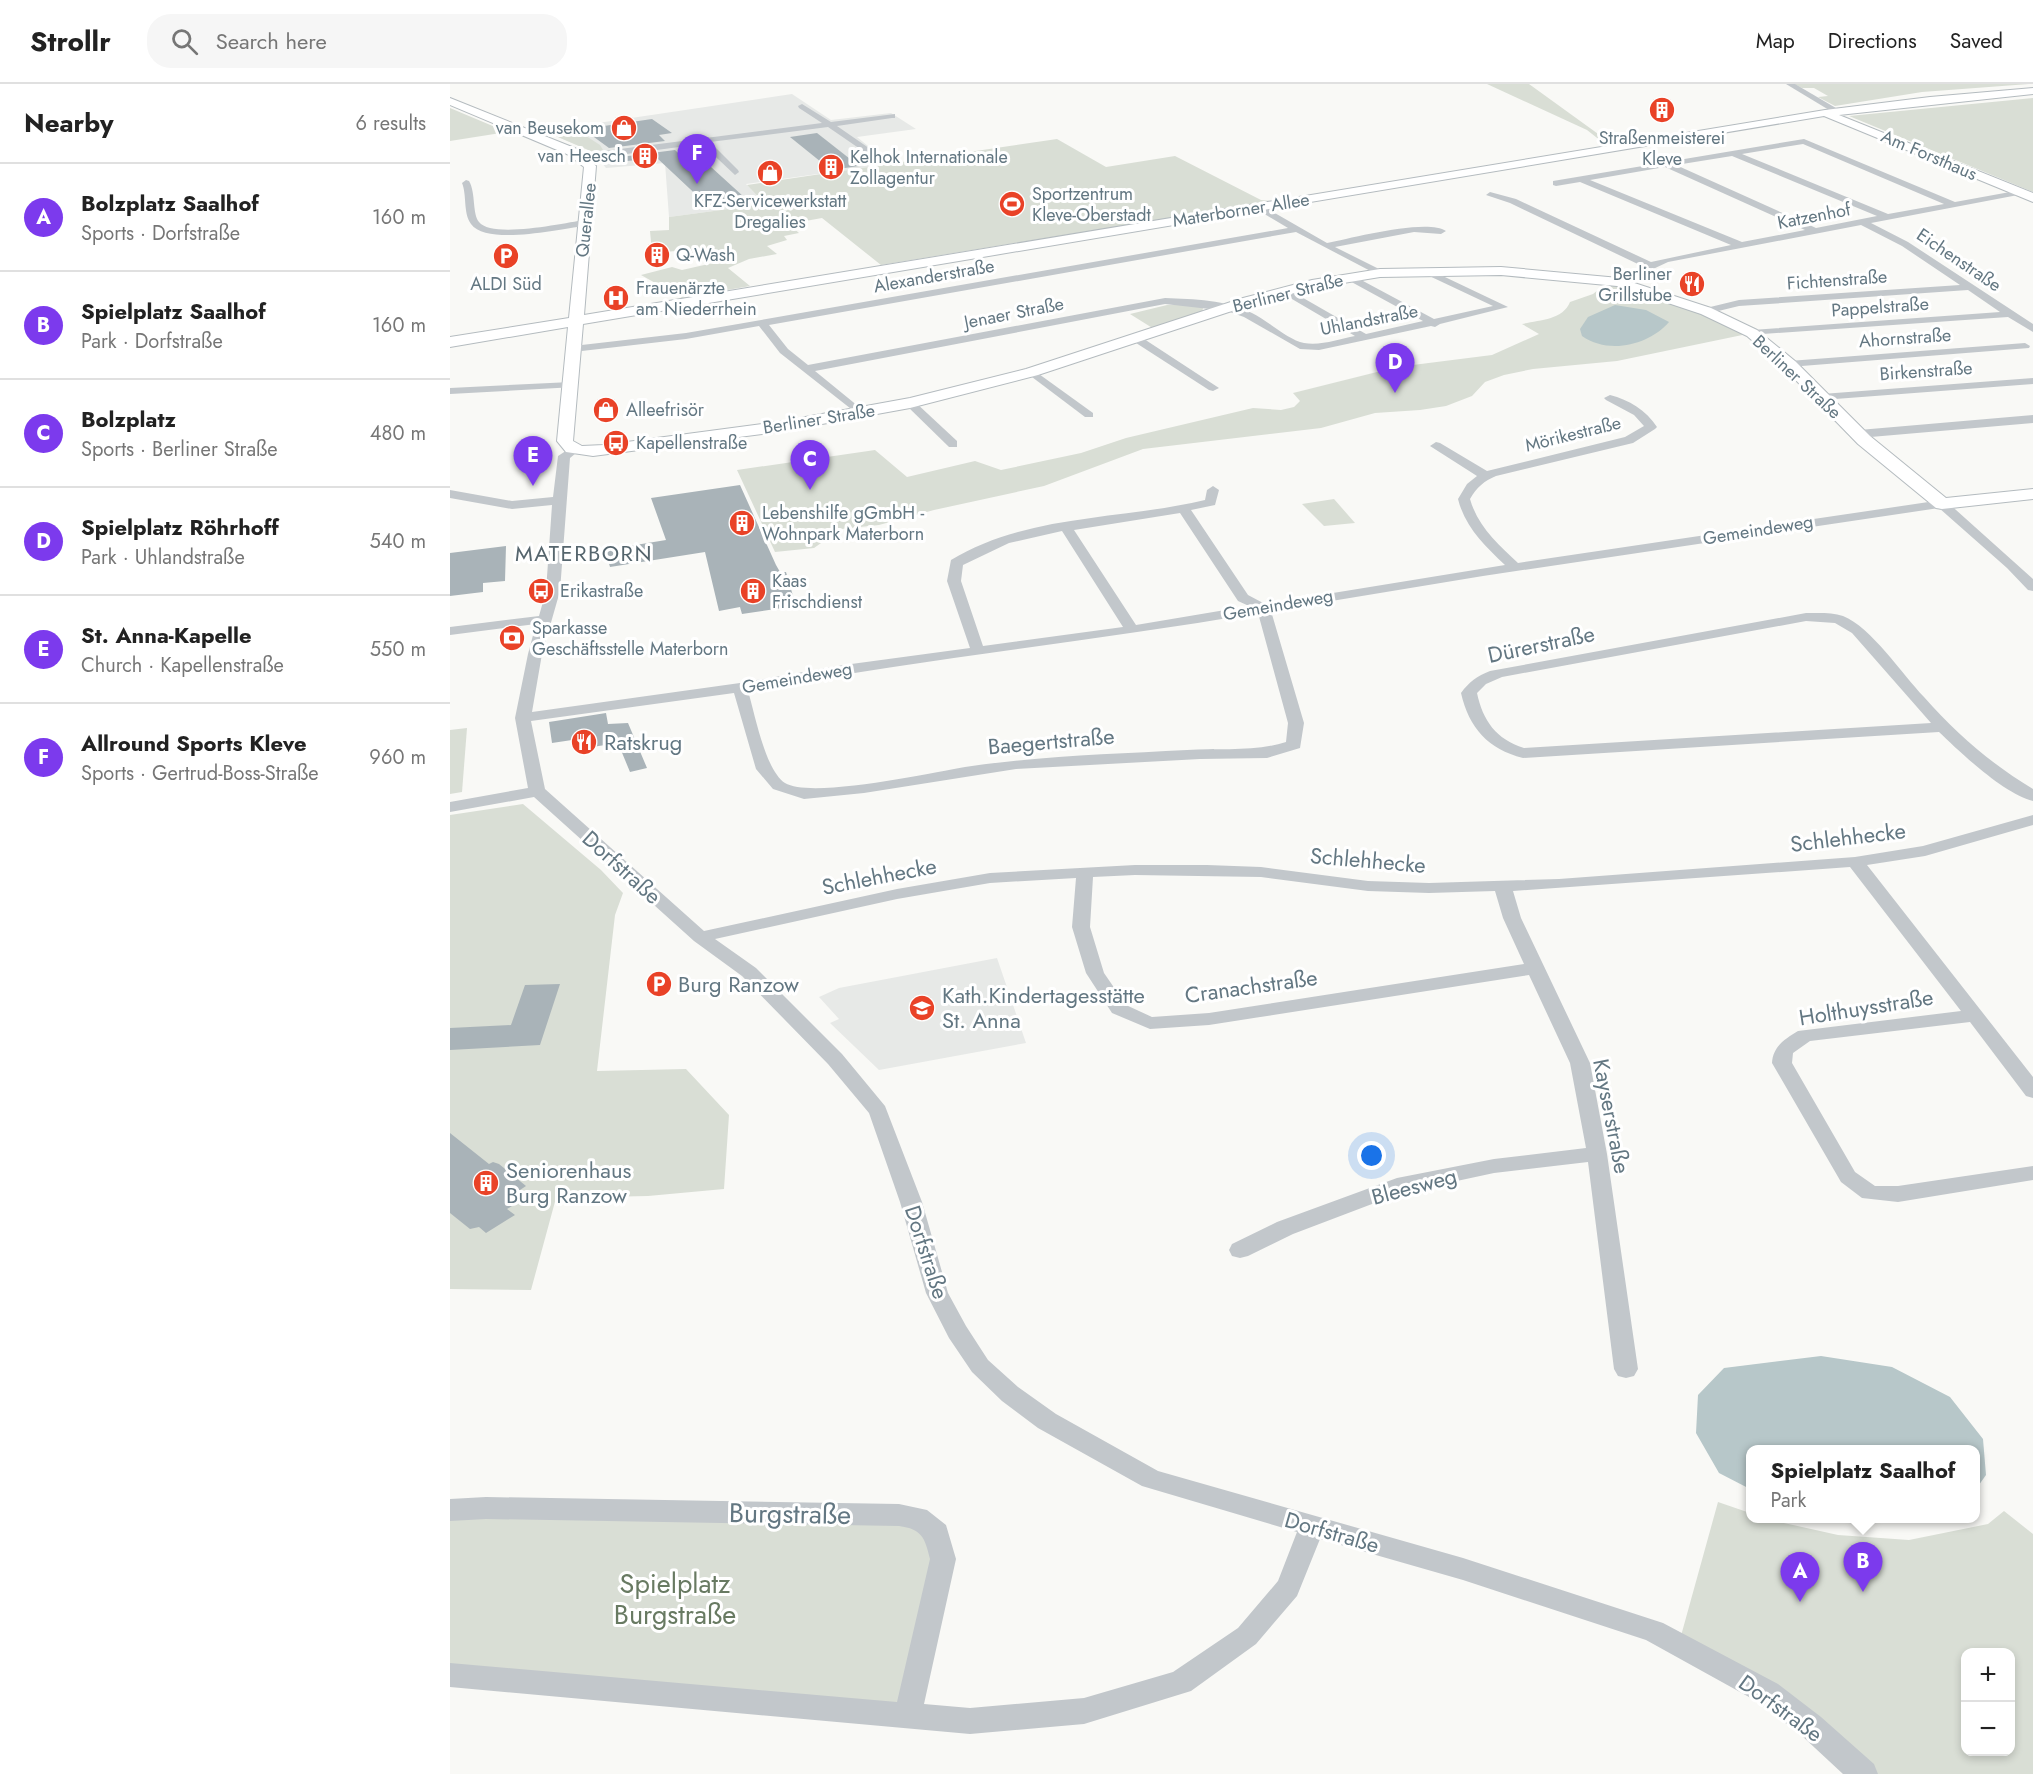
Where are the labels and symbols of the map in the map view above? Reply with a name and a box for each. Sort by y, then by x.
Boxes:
building icon: Straßenmeisterei Kleve [1647,95,1677,125]
shop icon: van Beusekom [609,113,639,143]
place label: van Beusekom [496,115,604,141]
street label: Am Forsthaus [1877,123,1981,187]
place label: Straßenmeisterei Kleve [1599,125,1725,172]
pin: F [678,135,716,184]
building icon: van Heesch [630,141,660,171]
place label: van Heesch [538,143,626,169]
place label: Kelhok Internationale Zollagentur [850,144,1008,191]
building icon: Kelhok Internationale Zollagentur [816,152,846,182]
shop icon: KFZ-Servicewerkstatt Dregalies [755,158,785,188]
place label: Sportzentrum Kleve-Oberstadt [1032,181,1151,228]
street label: Querallee [569,182,603,258]
street label: Materborner Allee [1171,186,1311,234]
place label: KFZ-Servicewerkstatt Dregalies [694,188,847,235]
sports icon: Sportzentrum Kleve-Oberstadt [997,189,1027,219]
street label: Katzenhof [1775,196,1854,236]
street label: Eichenstraße [1911,222,2007,298]
building icon: Q-Wash [642,240,672,270]
parking icon: ALDI Süd [491,241,521,271]
place label: Q-Wash [676,242,735,268]
street label: Alexanderstraße [872,253,996,299]
place label: Berliner Grillstube [1598,261,1673,308]
street label: Fichtenstraße [1786,264,1888,296]
street label: Berliner Straße [1230,267,1346,319]
restaurant icon: Berliner Grillstube [1677,269,1707,299]
place label: ALDI Süd [470,271,542,297]
place label: Frauenärzte am Niederrhein [636,275,757,322]
hospital icon: Frauenärzte am Niederrhein [601,283,631,313]
street label: Jenaer Straße [960,291,1066,336]
street label: Pappelstraße [1830,291,1930,323]
street label: Uhlandstraße [1318,298,1420,342]
street label: Ahornstraße [1858,322,1952,354]
street label: Berliner Straße [1747,329,1847,425]
pin: D [1376,344,1414,393]
street label: Birkenstraße [1879,355,1973,387]
shop icon: Alleefrisör [591,395,621,425]
place label: Alleefrisör [626,397,705,423]
street label: Berliner Straße [761,397,877,441]
street label: Mörikestraße [1522,410,1624,458]
bus stop icon: Kapellenstraße [601,428,631,458]
place label: Kapellenstraße [636,430,747,456]
pin: E [514,436,553,486]
pin: C [790,440,830,490]
place label: Lebenshilfe gGmbH - Wohnpark Materborn [762,500,924,547]
building icon: Lebenshilfe gGmbH - Wohnpark Materborn [727,508,757,538]
street label: Gemeindeweg [1701,508,1815,552]
district label: MATERBORN [515,537,653,569]
place label: Kaas Frischdienst [772,568,863,615]
bus stop icon: Erikastraße [526,576,556,606]
building icon: Kaas Frischdienst [738,576,768,606]
place label: Erikastraße [560,578,643,604]
street label: Gemeindeweg [1221,583,1335,627]
place label: Sparkasse Geschäftsstelle Materborn [532,615,729,662]
street label: Dürerstraße [1485,617,1597,671]
bank icon: Sparkasse Geschäftsstelle Materborn [497,623,527,653]
street label: Gemeindeweg [740,656,854,700]
street label: Baegertstraße [986,720,1116,762]
place label: Ratskrug [604,726,682,758]
restaurant icon: Ratskrug [569,727,599,757]
street label: Schlehhecke [1788,814,1908,860]
street label: Dorfstraße [575,823,669,911]
street label: Schlehhecke [1309,839,1427,881]
street label: Schlehhecke [819,849,939,903]
street label: Cranachstraße [1183,961,1319,1011]
place label: Burg Ranzow [678,968,799,1000]
parking icon: Burg Ranzow [644,969,674,999]
place label: Kath.Kindertagesstätte St. Anna [942,979,1145,1036]
street label: Holthuysstraße [1796,981,1936,1033]
school or university icon: Kath.Kindertagesstätte St. Anna [907,993,937,1023]
street label: Kayserstraße [1585,1056,1639,1176]
your location [1357,1141,1386,1170]
place label: Seniorenhaus Burg Ranzow [506,1154,631,1211]
street label: Bleesweg [1368,1159,1460,1213]
building icon: Seniorenhaus Burg Ranzow [471,1168,501,1198]
street label: Dorfstraße [897,1201,957,1303]
street label: Burgstraße [729,1493,851,1534]
street label: Dorfstraße [1281,1503,1383,1561]
pin: B [1844,1542,1882,1592]
pin: A [1780,1552,1820,1602]
park label: Spielplatz Burgstraße [614,1564,736,1634]
street label: Dorfstraße [1732,1667,1830,1749]

